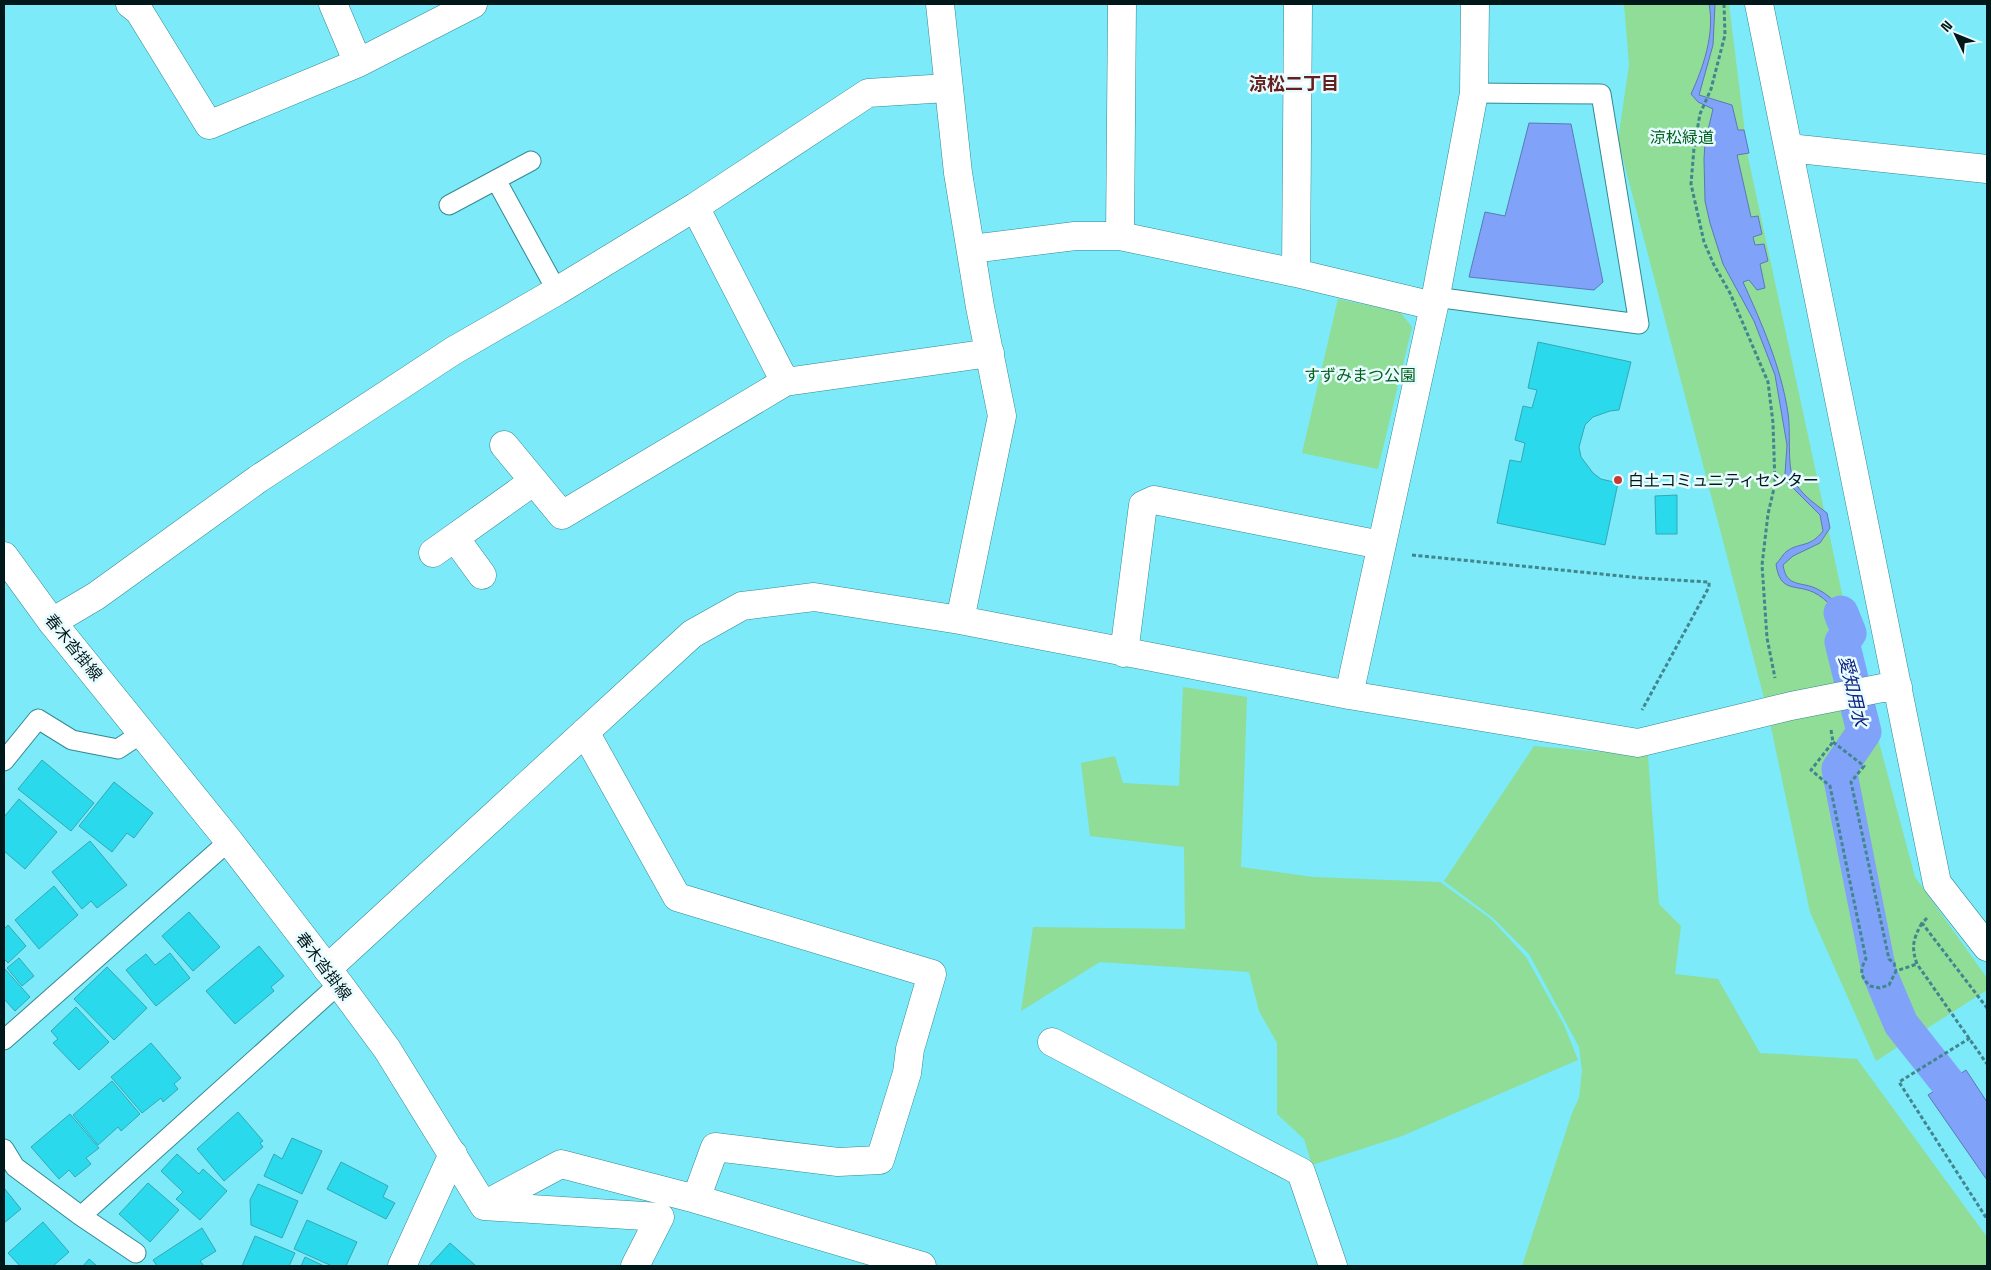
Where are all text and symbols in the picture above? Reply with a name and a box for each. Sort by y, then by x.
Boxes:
north arrow [1931,10,1981,60]
text: N [1937,17,1956,36]
district label: 涼松二丁目 [1249,72,1339,95]
park label: 涼松緑道 [1650,127,1714,148]
park label: すずみまつ公園 [1304,365,1416,386]
place label: 白土コミュニティセンター [1628,470,1819,491]
marker: 白土コミュニティセンター [1612,474,1624,486]
street label: 春木沓掛線 [40,610,107,685]
water label: 愛知用水 [1834,653,1873,731]
street label: 春木沓掛線 [291,928,356,1005]

